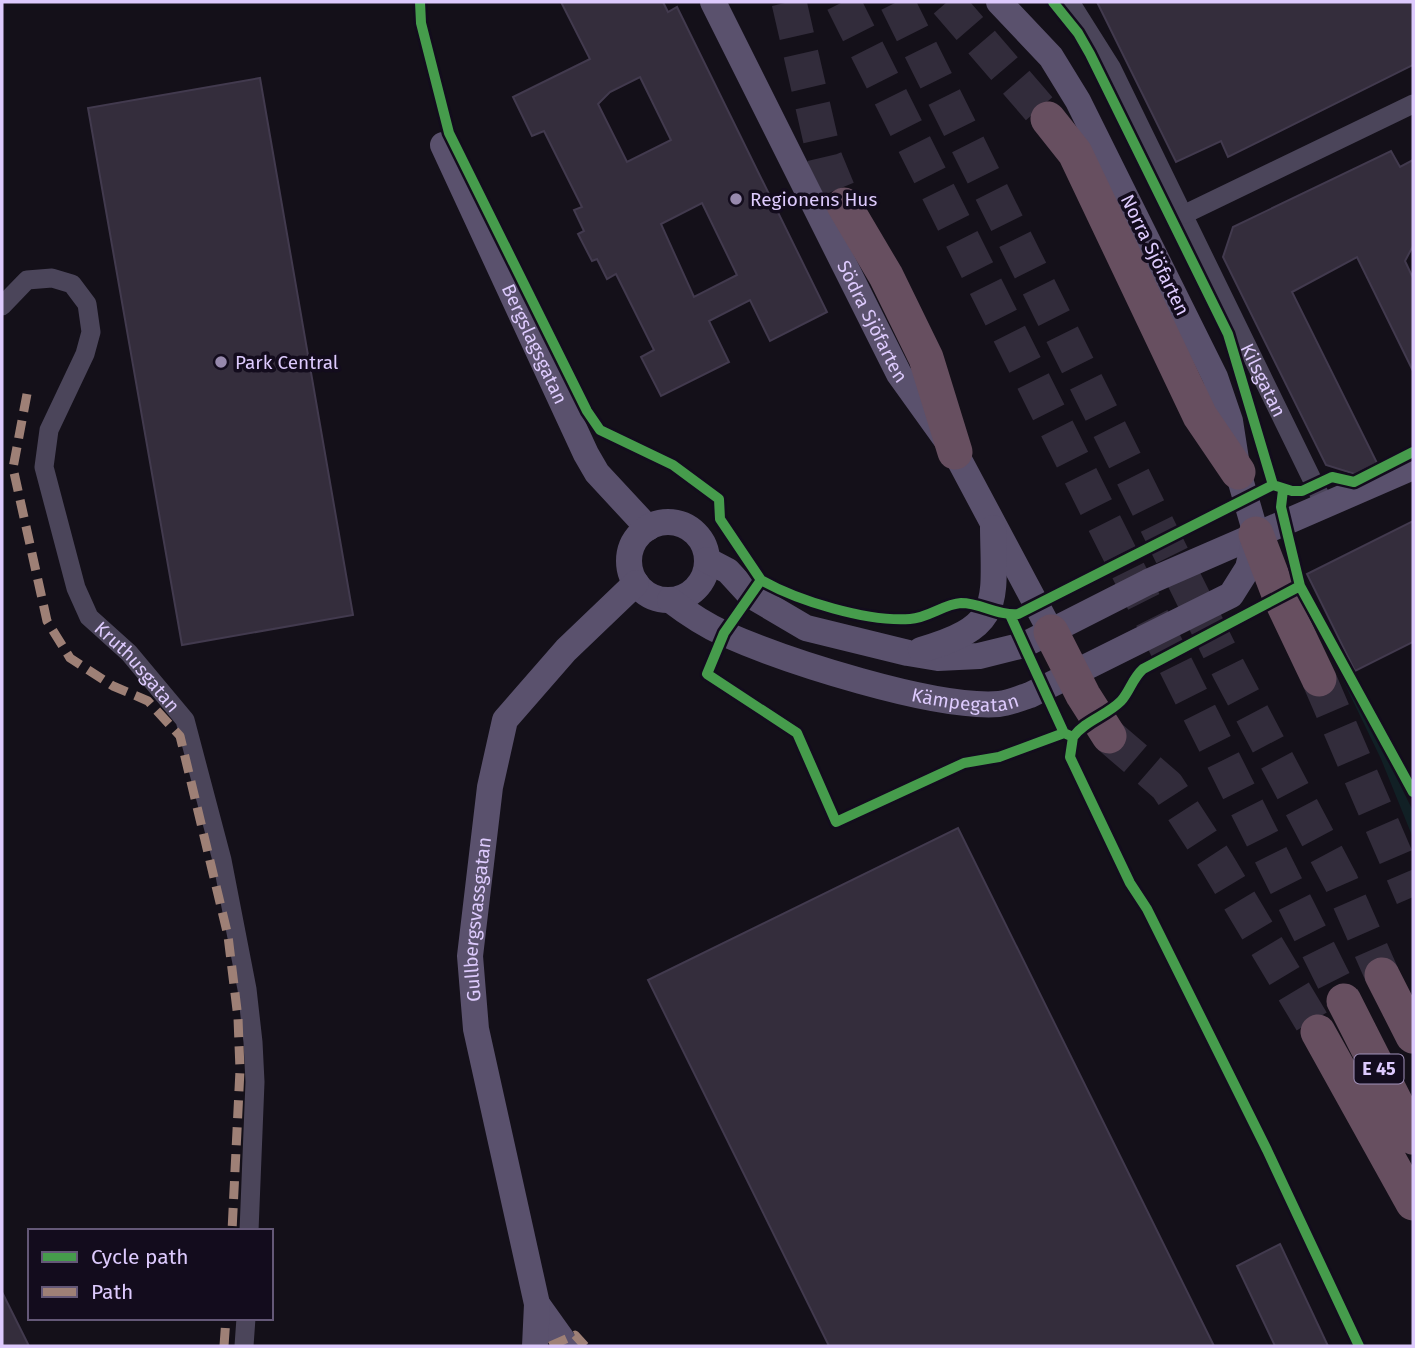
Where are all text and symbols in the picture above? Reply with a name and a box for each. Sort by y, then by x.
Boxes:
place label: Regionens Hus [750,188,877,211]
marker: Regionens Hus [728,191,744,207]
street label: Norra Sjöfarten [1116,191,1194,319]
street label: Södra Sjöfarten [833,256,913,387]
street label: Bergslagsgatan [497,280,573,408]
street label: Kilsgatan [1236,339,1291,421]
place label: Park Central [235,351,339,374]
marker: Park Central [213,354,229,370]
street label: Kruthusgatan [90,616,185,717]
street label: Kämpegatan [910,683,1021,716]
street label: Gullbergsvassgatan [459,835,496,1003]
road number: E 45 [1354,1054,1404,1084]
legend [28,1229,273,1320]
text: Cycle path [91,1244,189,1270]
text: Path [91,1279,133,1305]

